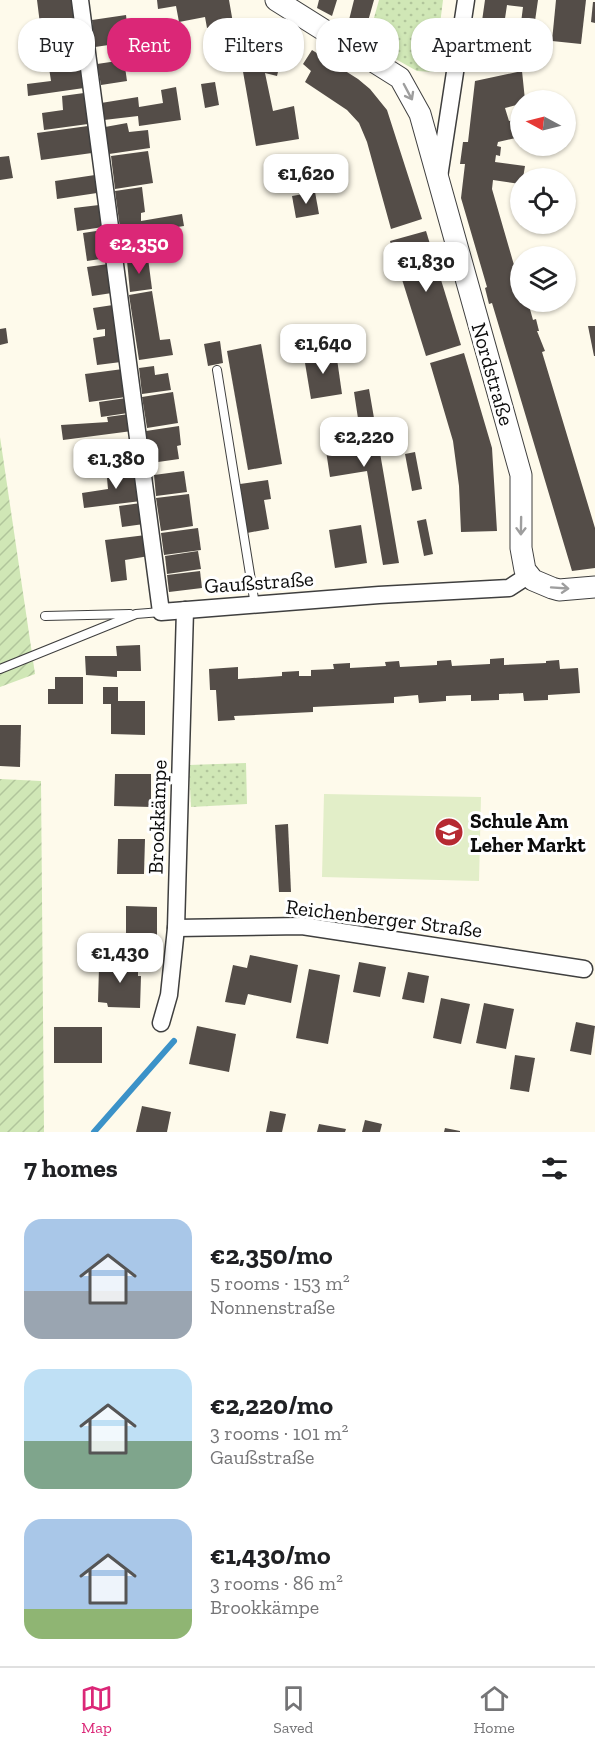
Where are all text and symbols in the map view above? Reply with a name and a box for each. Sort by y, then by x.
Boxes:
chip: Buy [18,18,95,72]
chip: Rent [107,18,191,72]
chip: Filters [203,18,304,72]
chip: New [316,18,399,72]
chip: Apartment [411,18,553,72]
one-way arrow [403,83,414,101]
north arrow [510,90,576,156]
map controls [510,90,576,312]
pin: €1,620 [257,154,355,205]
text: €1,620 [277,161,335,185]
button: locate [510,168,576,234]
pin: €2,350 [90,224,188,275]
text: €2,350 [109,231,169,255]
pin: €1,830 [377,242,475,293]
button: layers [510,246,576,312]
text: €1,830 [397,249,455,273]
street label: Nordstraße [466,320,520,428]
pin: €1,640 [274,324,372,375]
text: €1,640 [294,331,352,355]
pin: €2,220 [315,417,413,468]
text: €2,220 [334,424,394,448]
pin: €1,380 [67,439,165,490]
text: €1,380 [87,446,145,470]
one-way arrow [515,515,527,535]
street label: Gaußstraße [203,566,315,598]
one-way arrow [550,583,570,594]
street label: Brookkämpe [143,759,171,875]
place label: Schule Am Leher Markt [470,808,586,857]
school or university icon: Schule Am Leher Markt [433,816,465,848]
street label: Reichenberger Straße [284,894,484,942]
pin: €1,430 [71,933,169,984]
text: €1,430 [91,940,149,964]
text: 7 homes [24,1152,118,1184]
icon: filters [538,1152,571,1185]
text: €2,350/mo [210,1239,333,1271]
icon: home [72,1243,144,1315]
text: 5 rooms · 153 m² [210,1271,350,1295]
text: Nonnenstraße [210,1295,335,1319]
text: €2,220/mo [210,1389,333,1421]
icon: home [72,1393,144,1465]
text: 3 rooms · 101 m² [210,1421,348,1445]
text: Gaußstraße [210,1445,314,1469]
text: €1,430/mo [210,1539,330,1571]
icon: home [72,1543,144,1615]
text: 3 rooms · 86 m² [210,1571,343,1595]
text: Brookkämpe [210,1595,319,1619]
tab: Map [80,1682,113,1737]
tab: Saved [273,1682,313,1737]
tab: Home [474,1682,515,1737]

